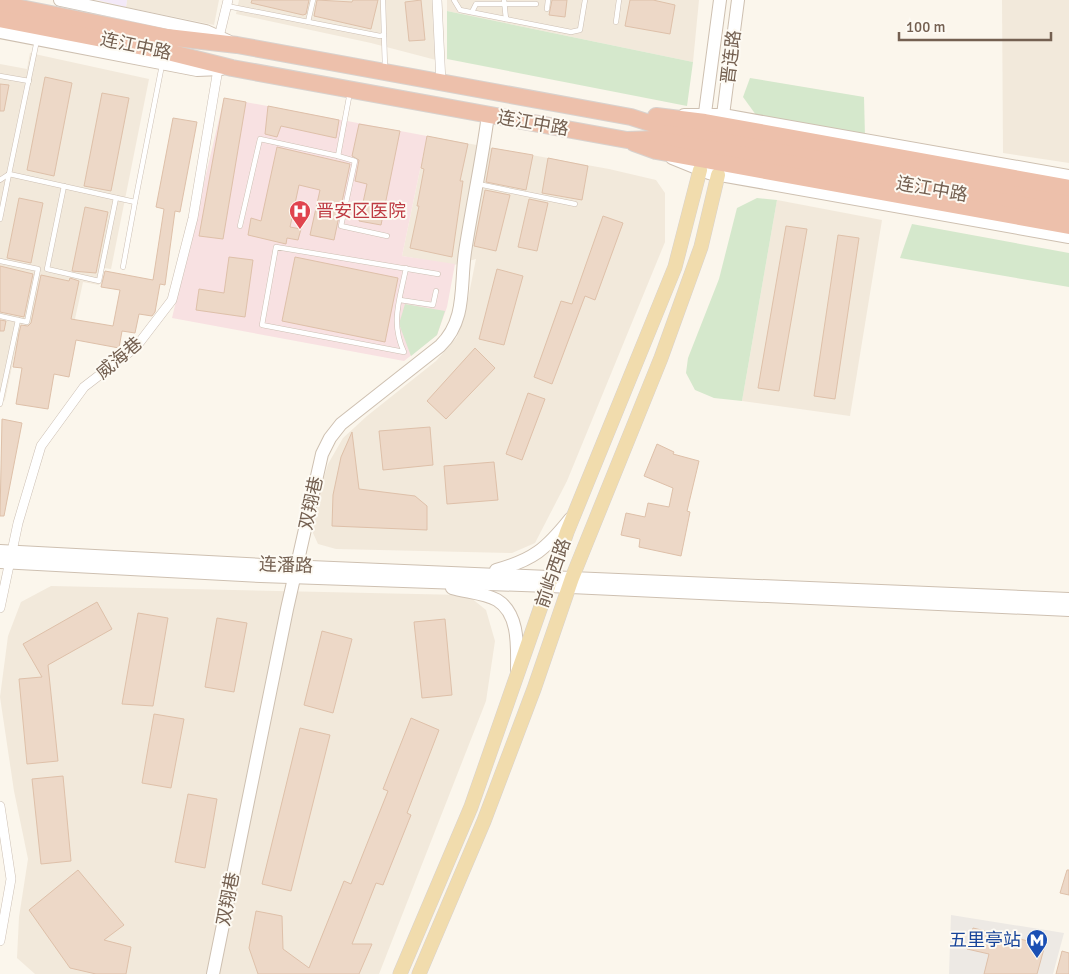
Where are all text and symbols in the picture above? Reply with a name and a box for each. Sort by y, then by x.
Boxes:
scale bar [899,10,1052,42]
text: 100 m [906,18,946,36]
street label: 连江中路 [98,28,174,64]
street label: 晋连路 [717,29,745,85]
street label: 连江中路 [496,106,570,140]
street label: 连江中路 [895,172,969,206]
hospital icon: 晋安区医院 [288,199,312,230]
place label: 晋安区医院 [316,200,406,222]
street label: 威海巷 [91,332,147,384]
street label: 双翔巷 [295,474,327,532]
street label: 前屿西路 [531,535,575,611]
street label: 连潘路 [259,553,313,577]
street label: 双翔巷 [212,870,244,928]
metro station icon: 五里亭站 [1025,928,1049,959]
place label: 五里亭站 [949,929,1021,951]

